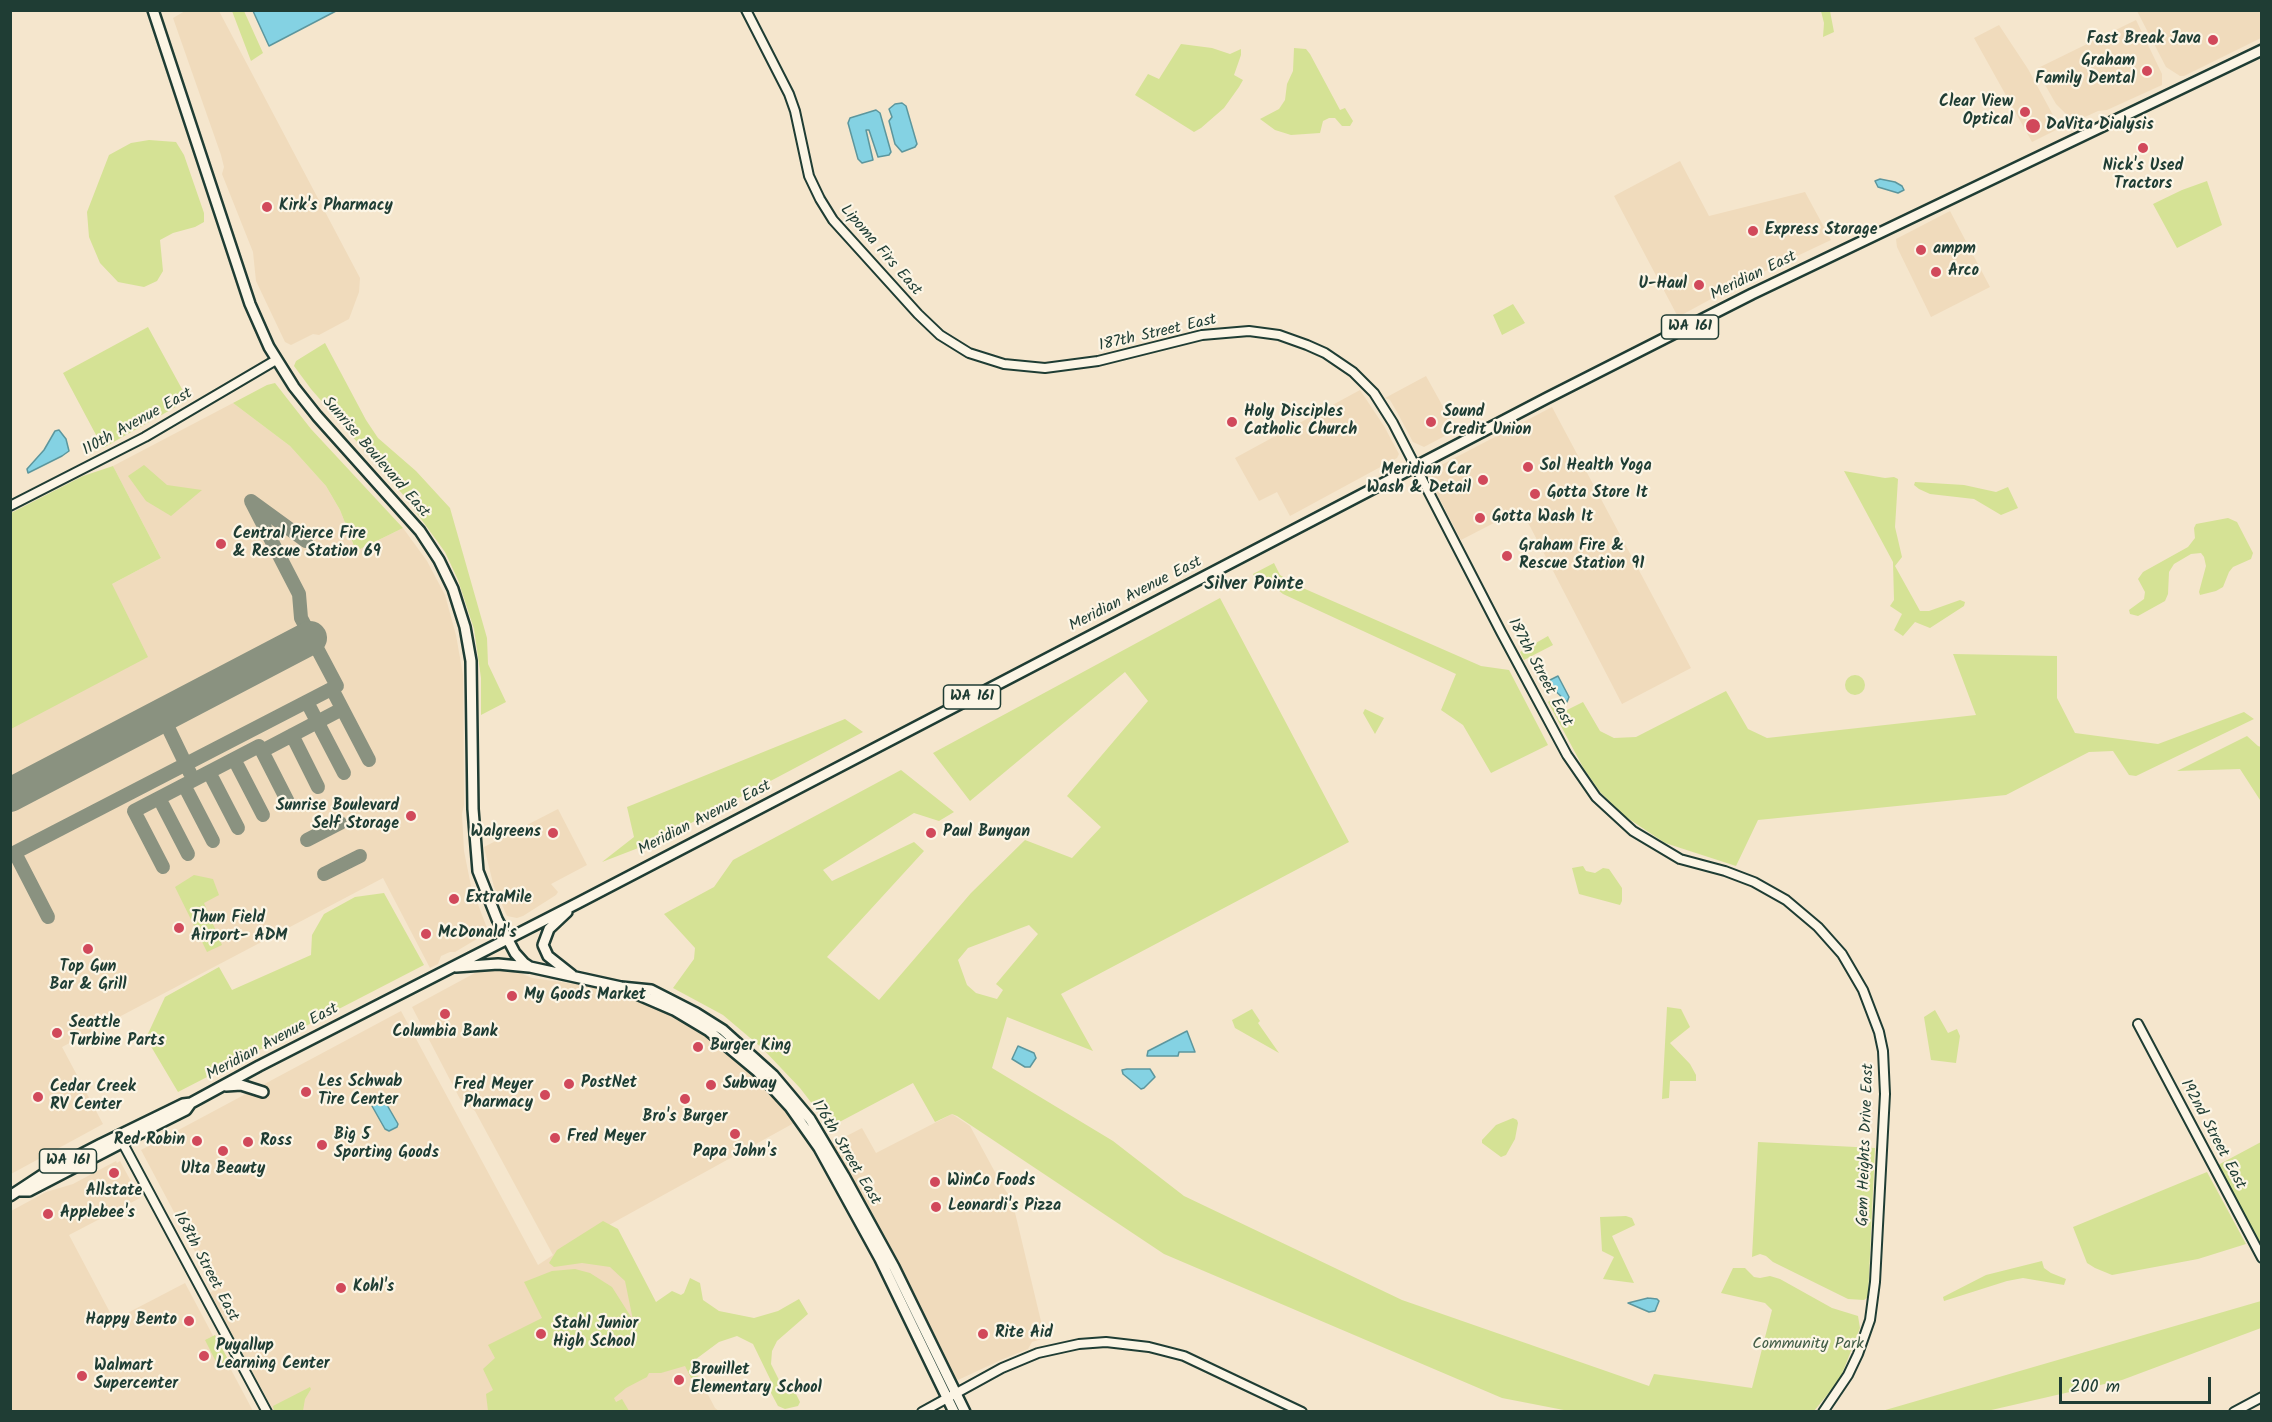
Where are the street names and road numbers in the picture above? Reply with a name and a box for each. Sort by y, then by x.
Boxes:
street label: Lipoma Firs East [835,201,925,301]
street label: Meridian East [1708,248,1800,306]
street label: 187th Street East [1097,311,1219,357]
road number: WA 161 [1662,315,1718,339]
street label: 110th Avenue East [80,385,196,461]
street label: Sunrise Boulevard East [317,393,433,523]
street label: Meridian Avenue East [1066,553,1206,637]
street label: 187th Street East [1502,615,1576,731]
road number: WA 161 [944,685,1000,709]
street label: Meridian Avenue East [635,777,775,861]
street label: Meridian Avenue East [204,1000,342,1086]
street label: Gem Heights Drive East [1855,1063,1879,1227]
street label: 192nd Street East [2175,1077,2249,1193]
street label: 176th Street East [806,1097,884,1209]
road number: WA 161 [40,1149,97,1173]
street label: 168th Street East [168,1209,242,1325]

